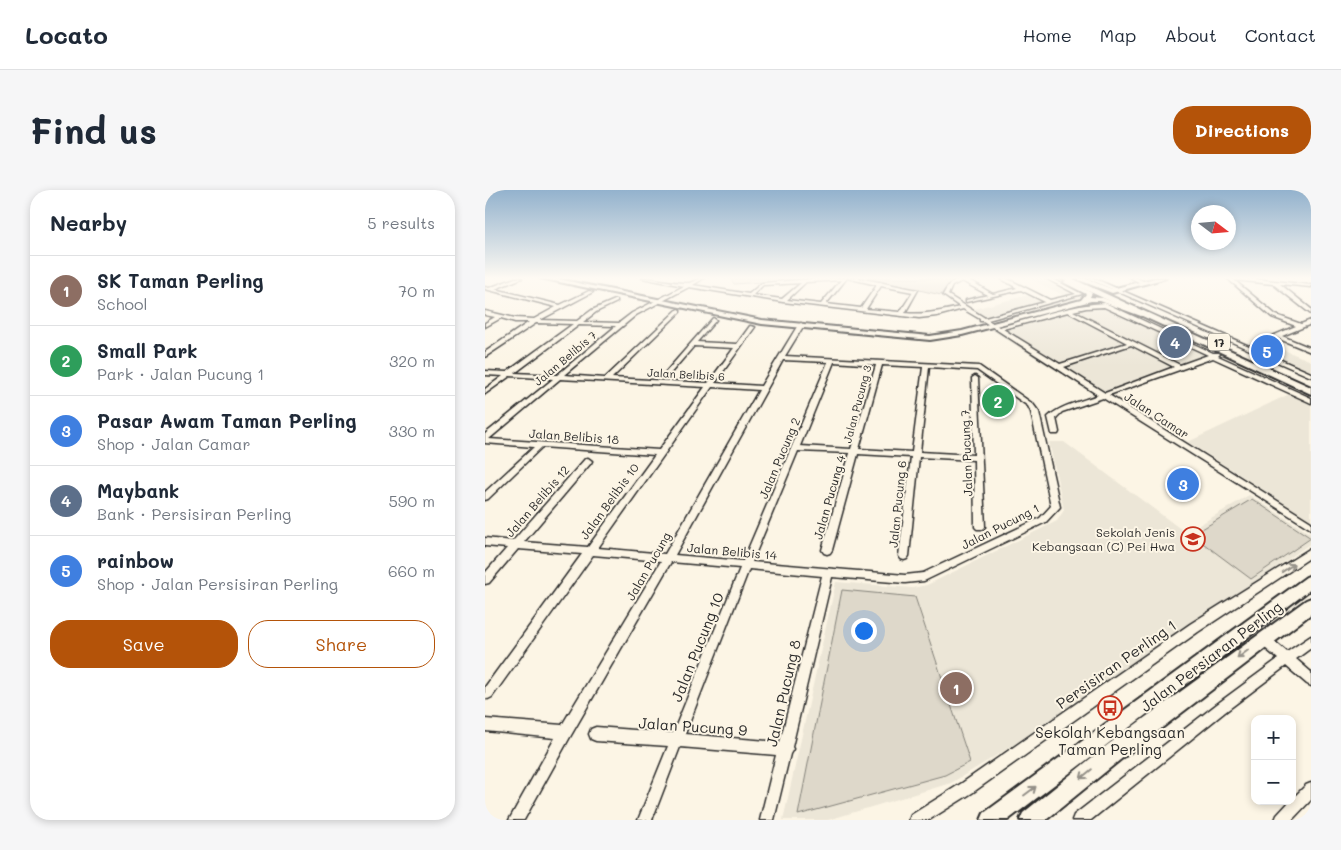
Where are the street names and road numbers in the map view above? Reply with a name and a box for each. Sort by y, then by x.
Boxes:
street label: Jalan Belibis 7 [531,327,599,389]
road number: 17 [1208,334,1230,350]
street label: Jalan Pucung 3 [839,363,875,444]
street label: Jalan Belibis 6 [647,364,725,384]
street label: Jalan Camar [1122,388,1192,442]
street label: Jalan Pucung 7 [956,409,976,497]
street label: Jalan Pucung 2 [755,415,803,501]
street label: Jalan Belibis 18 [528,425,620,447]
street label: Jalan Pucung 4 [809,453,849,541]
street label: Jalan Belibis 10 [576,459,642,542]
street label: Jalan Pucung 6 [884,460,910,548]
street label: Jalan Belibis 12 [502,462,572,540]
street label: Jalan Pucung 1 [958,499,1042,553]
street label: Jalan Pucung [622,529,674,603]
street label: Jalan Belibis 14 [686,539,778,563]
street label: Jalan Pucung 10 [666,589,728,705]
street label: Jalan Persiaran Perling [1136,596,1286,716]
street label: Persisiran Perling 1 [1052,615,1180,713]
street label: Jalan Pucung 8 [761,638,805,748]
street label: Jalan Pucung 9 [638,712,748,740]

